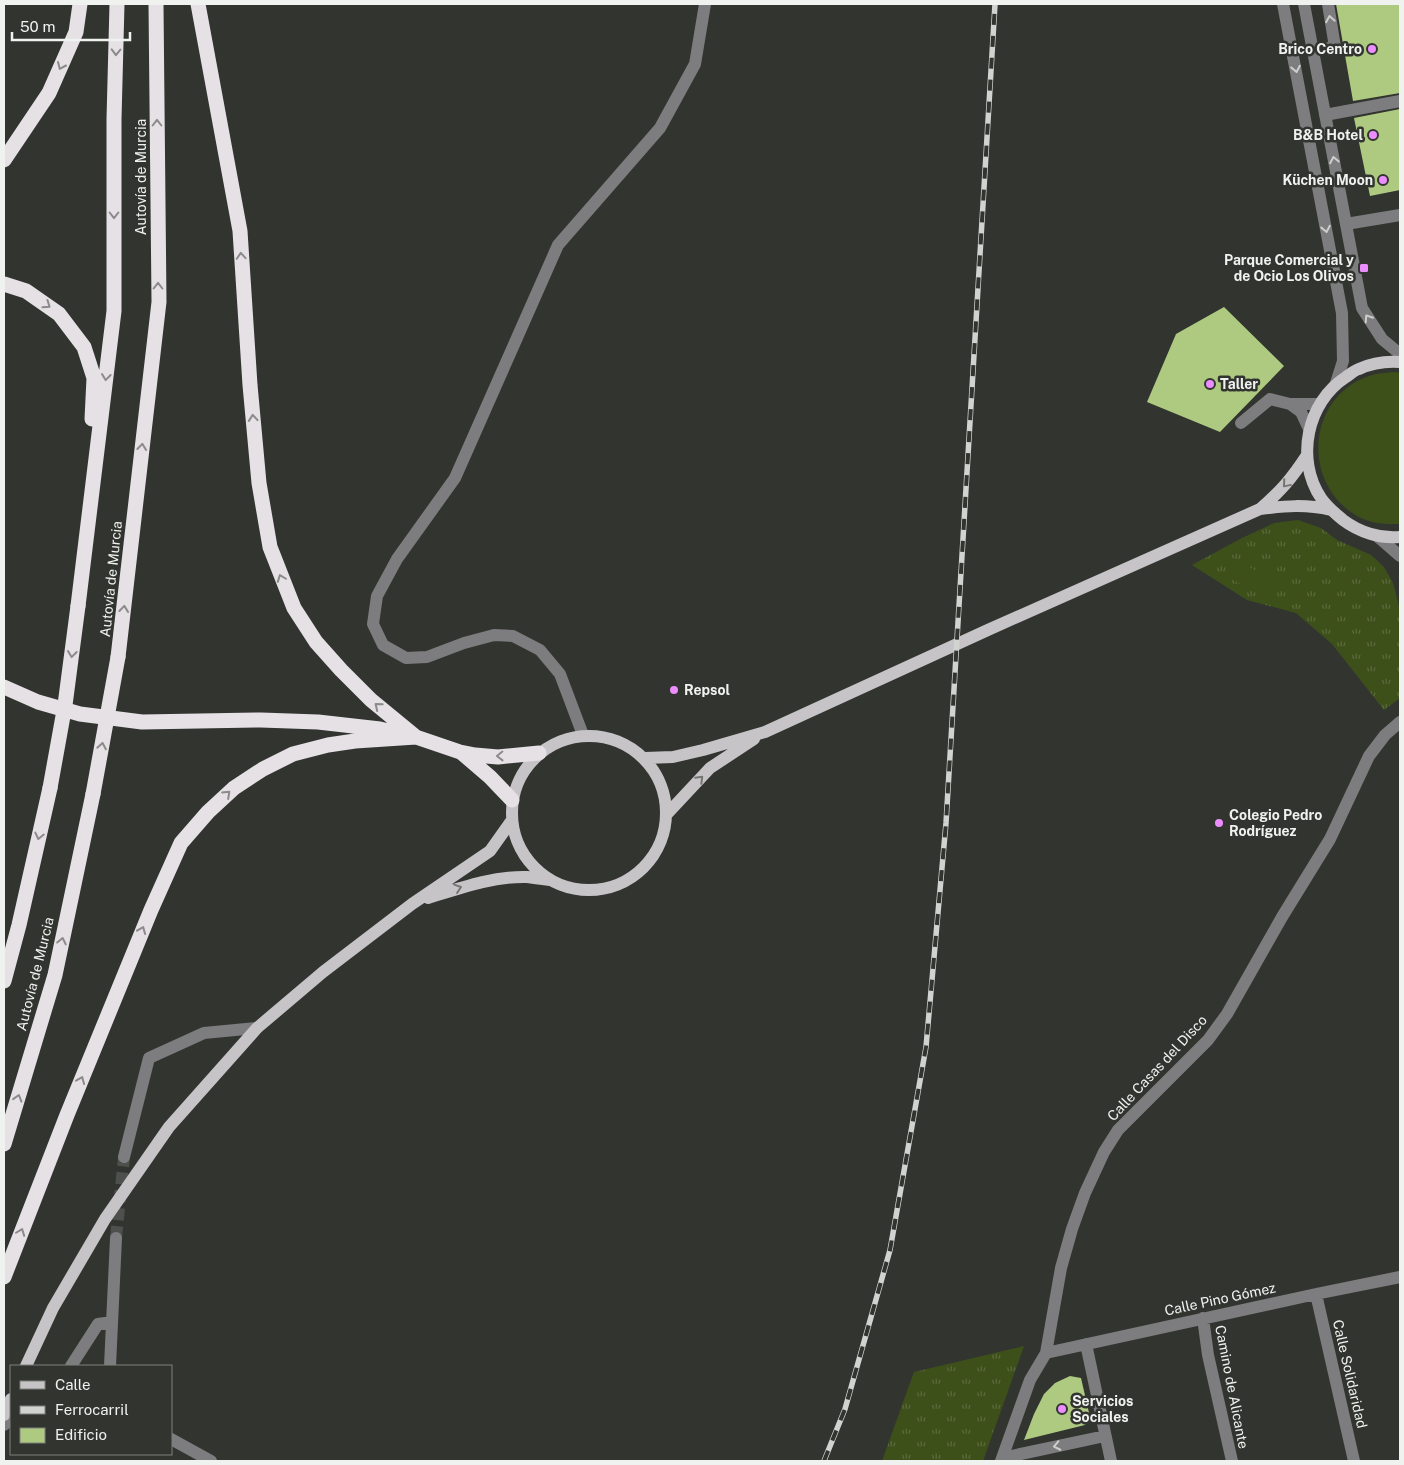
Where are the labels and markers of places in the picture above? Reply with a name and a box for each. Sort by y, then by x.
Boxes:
place label: Brico Centro [1278,41,1362,57]
marker: Brico Centro [1366,43,1378,55]
place label: B&B Hotel [1293,127,1363,143]
marker: B&B Hotel [1367,129,1379,141]
place label: Küchen Moon [1283,172,1373,188]
marker: Küchen Moon [1377,174,1389,186]
place label: Parque Comercial y de Ocio Los Olivos [1224,252,1354,284]
marker: Parque Comercial y de Ocio Los Olivos [1358,262,1370,274]
place label: Taller [1220,376,1258,392]
marker: Taller [1204,378,1216,390]
place label: Repsol [684,682,730,698]
marker: Repsol [668,684,680,696]
place label: Colegio Pedro Rodríguez [1229,807,1322,839]
marker: Colegio Pedro Rodríguez [1213,817,1225,829]
place label: Servicios Sociales [1072,1393,1133,1425]
marker: Servicios Sociales [1056,1403,1068,1415]

